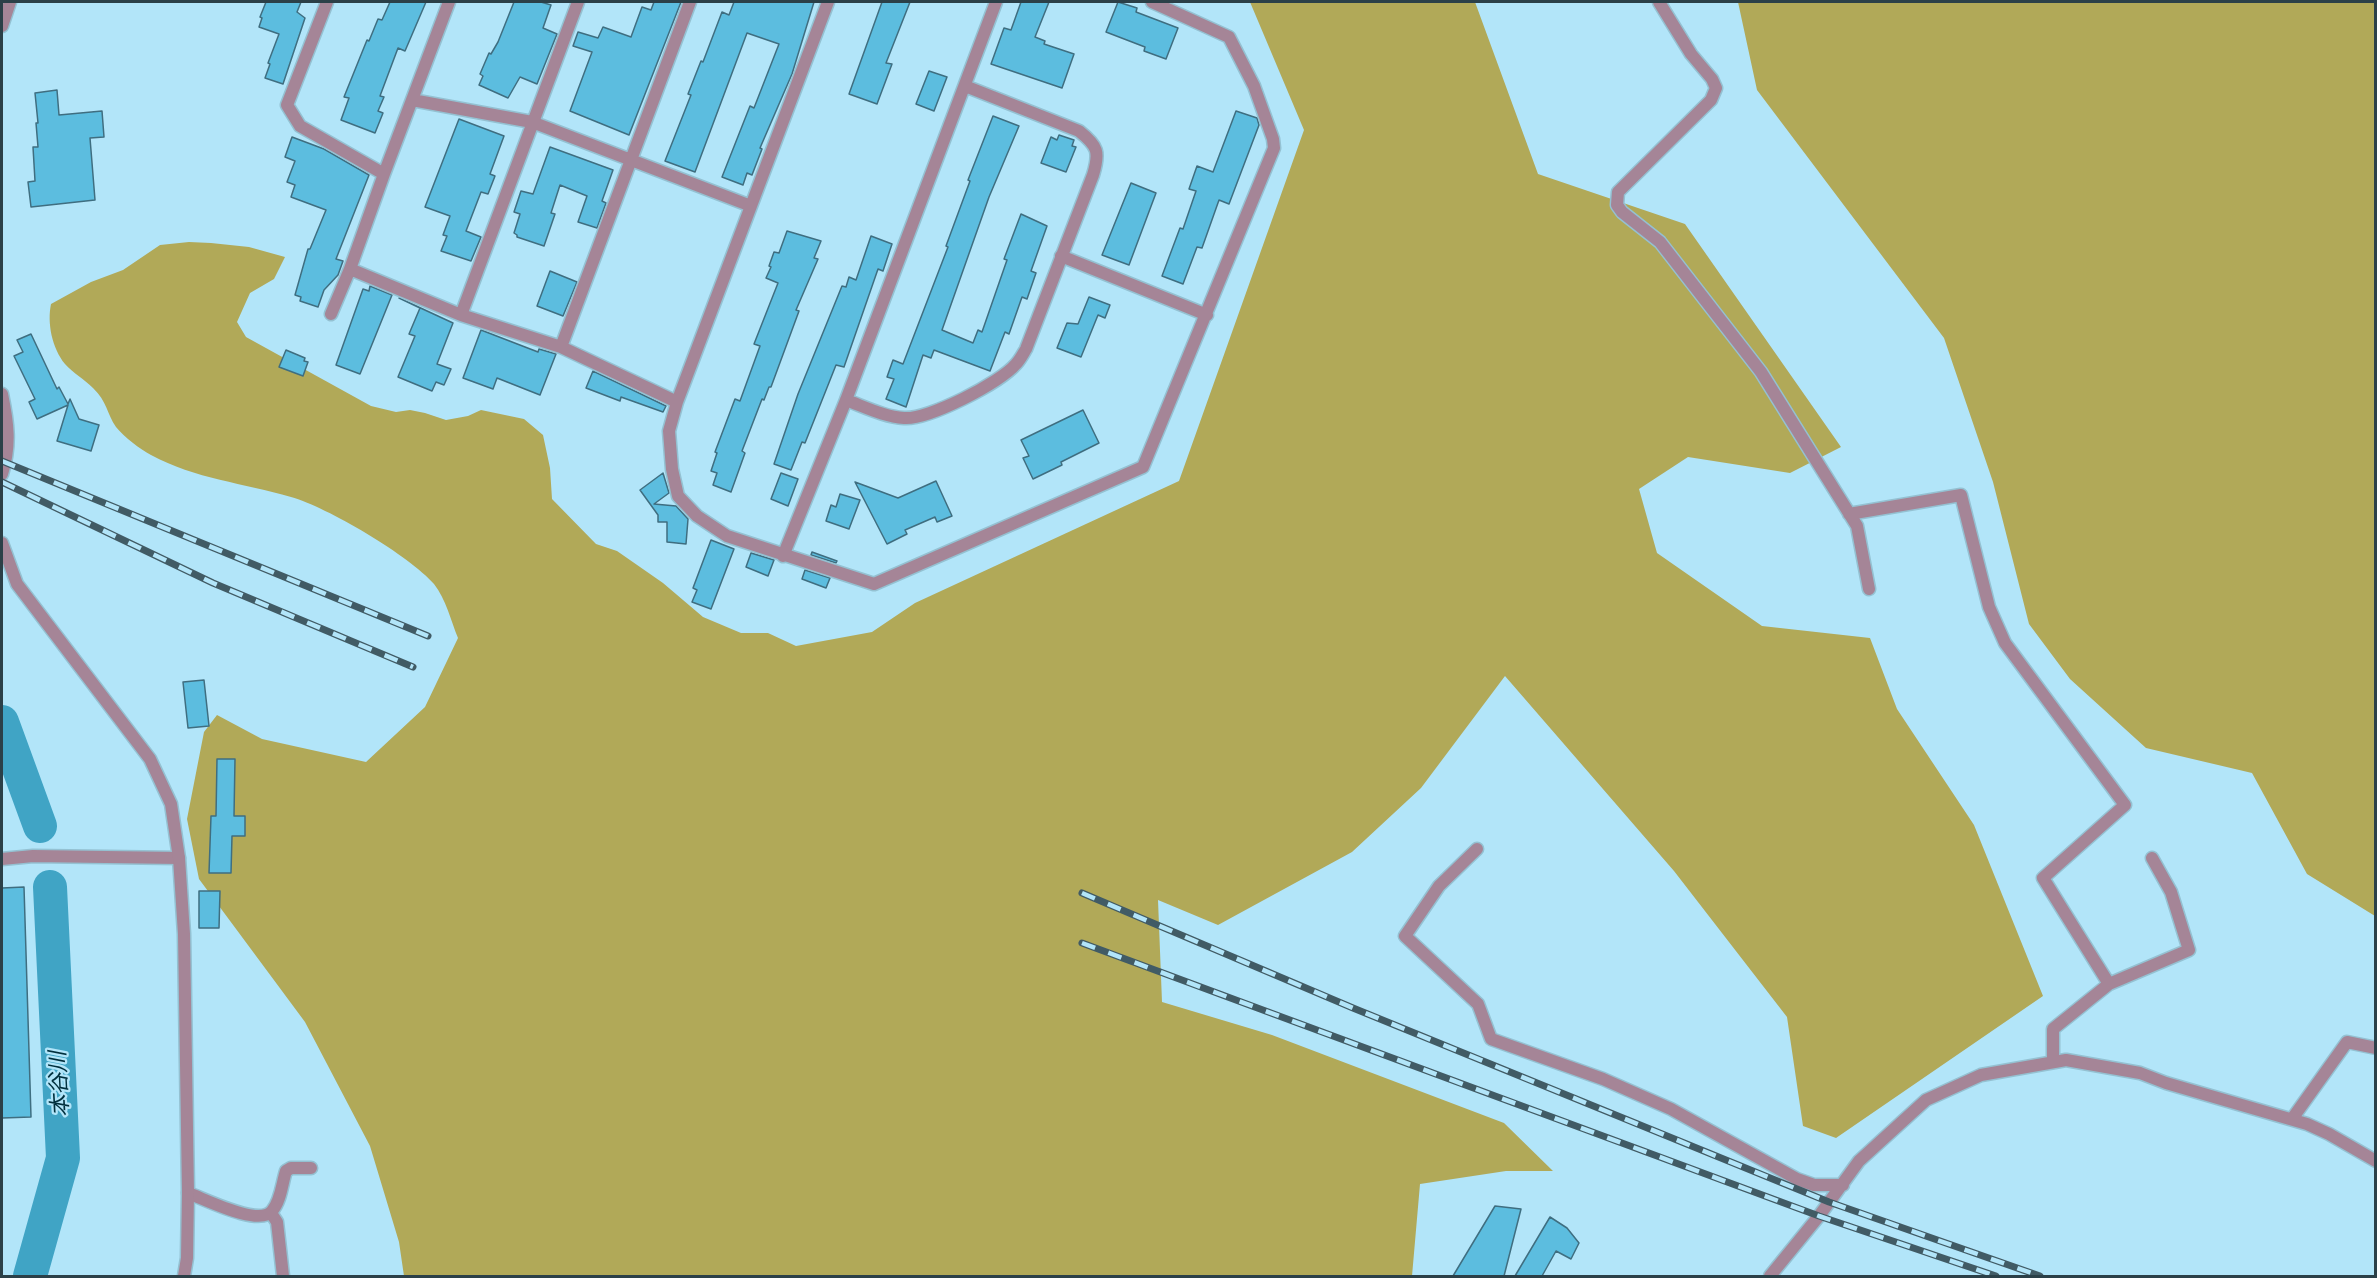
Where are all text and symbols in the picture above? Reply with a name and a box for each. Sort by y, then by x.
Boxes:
water label: 本谷川 [44,1050,74,1118]

